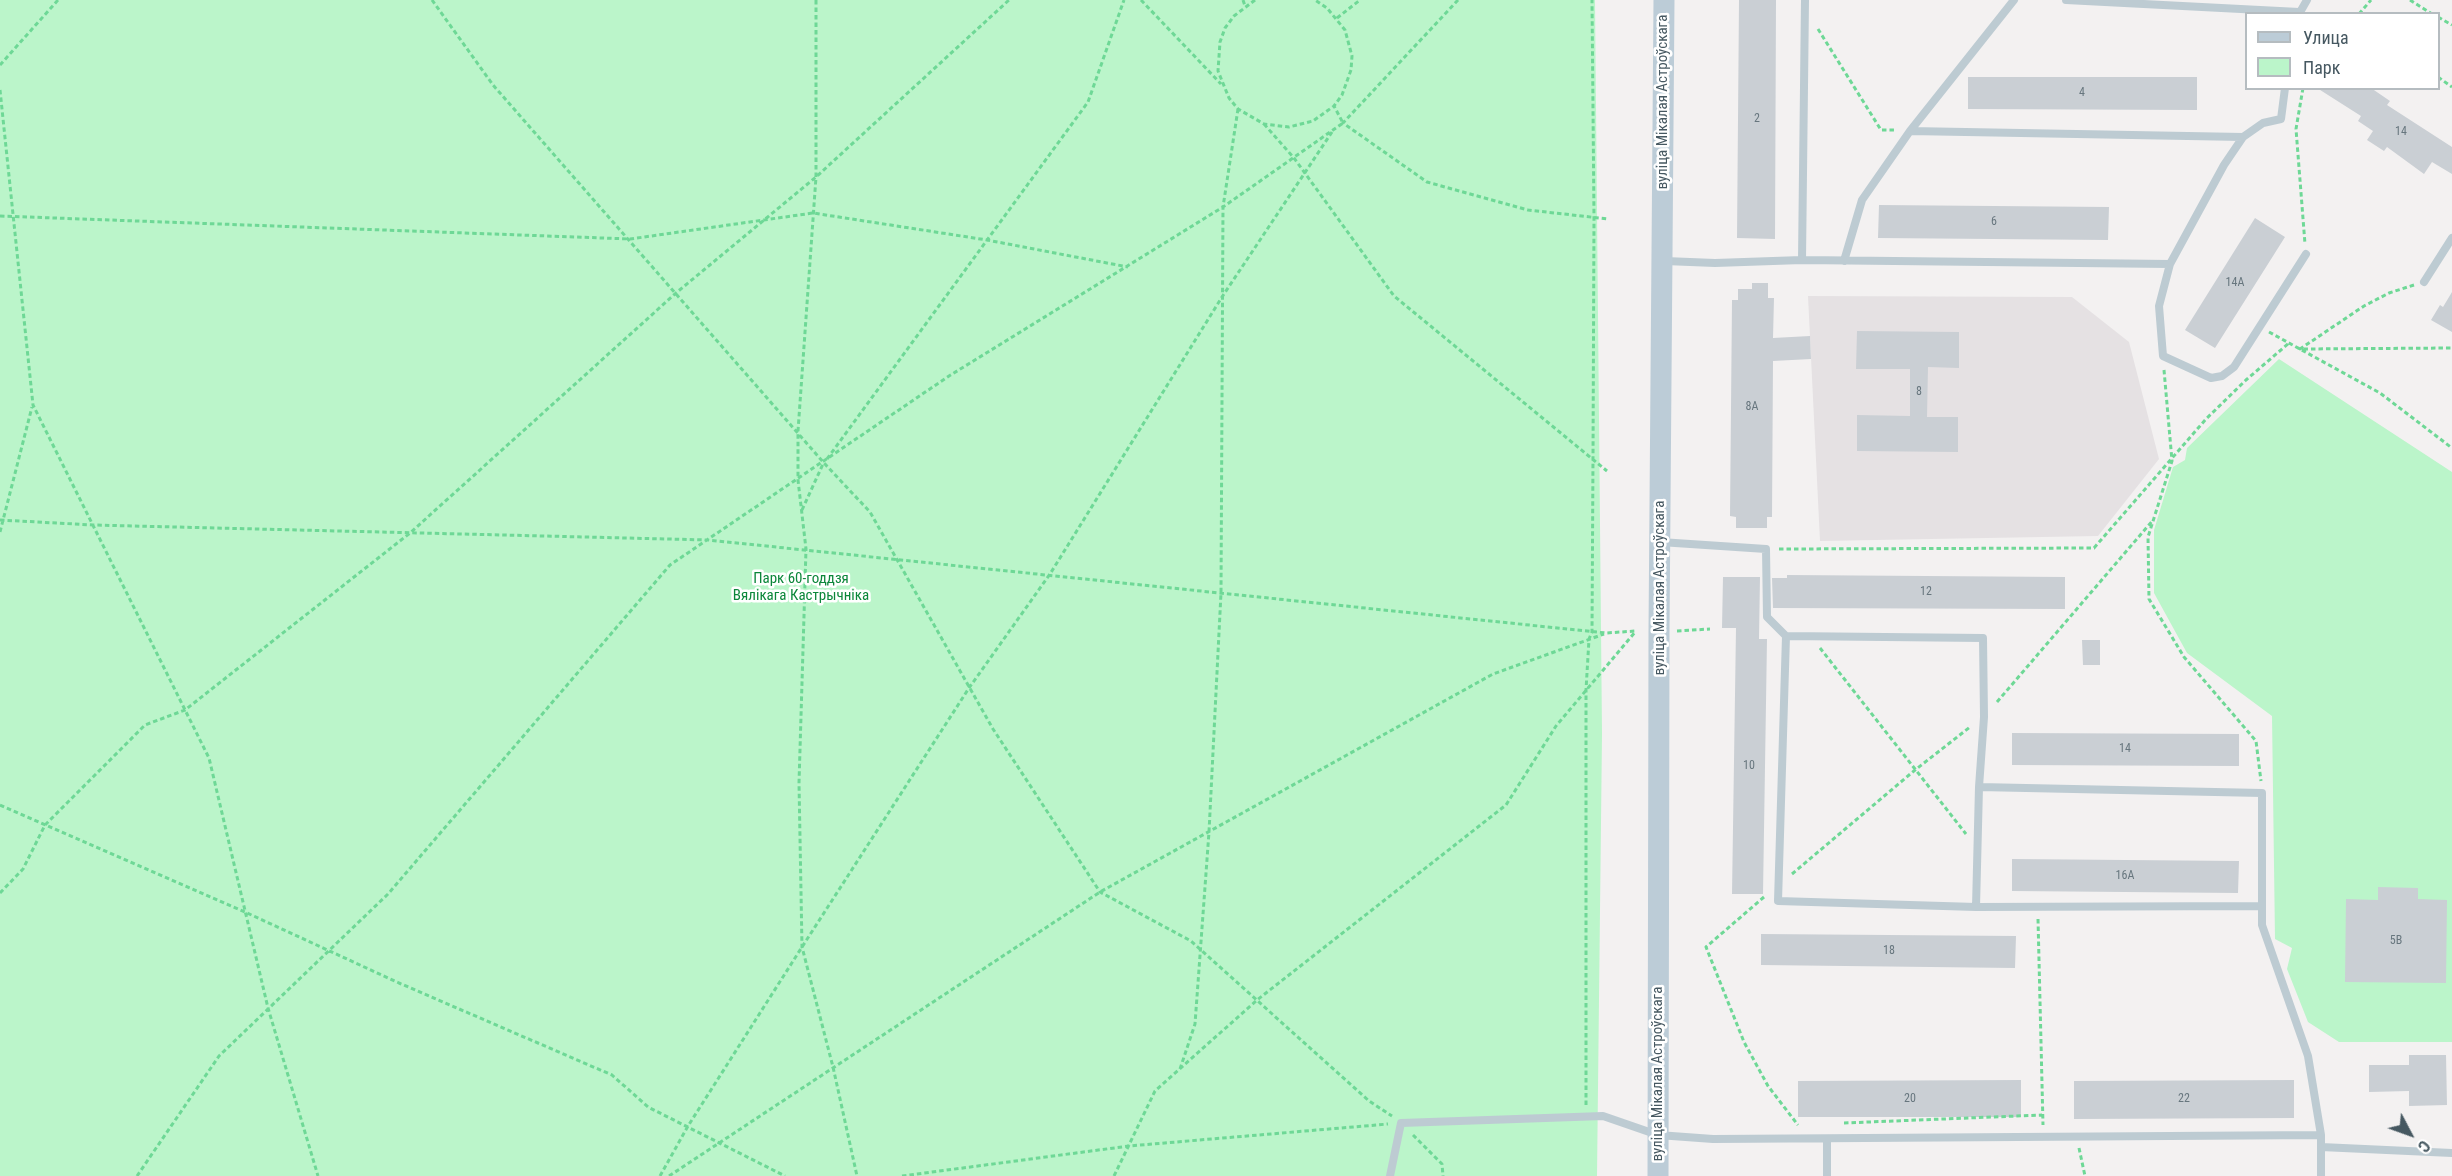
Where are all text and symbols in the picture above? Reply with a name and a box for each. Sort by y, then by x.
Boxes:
legend [2245,12,2440,90]
street label: вуліца Мікалая Астроўскага [1654,15,1672,189]
text: Улица [2303,27,2349,48]
text: Парк [2303,57,2340,78]
house number: 4 [2079,86,2085,100]
house number: 2 [1754,112,1760,126]
house number: 14 [2395,125,2407,139]
house number: 6 [1991,215,1997,229]
house number: 14А [2226,276,2244,290]
house number: 8 [1916,385,1922,399]
house number: 8А [1746,400,1758,414]
street label: вуліца Мікалая Астроўскага [1651,501,1669,675]
park label: Парк 60-годдзя Вялікага Кастрычніка [733,570,869,605]
house number: 12 [1920,585,1932,599]
house number: 14 [2119,742,2131,756]
house number: 10 [1743,759,1755,773]
house number: 16А [2116,869,2134,883]
house number: 5В [2390,934,2402,948]
house number: 18 [1883,944,1895,958]
street label: вуліца Мікалая Астроўскага [1649,987,1667,1161]
house number: 20 [1904,1092,1916,1106]
house number: 22 [2178,1092,2190,1106]
north arrow [2380,1104,2440,1164]
text: С [2414,1136,2434,1156]

